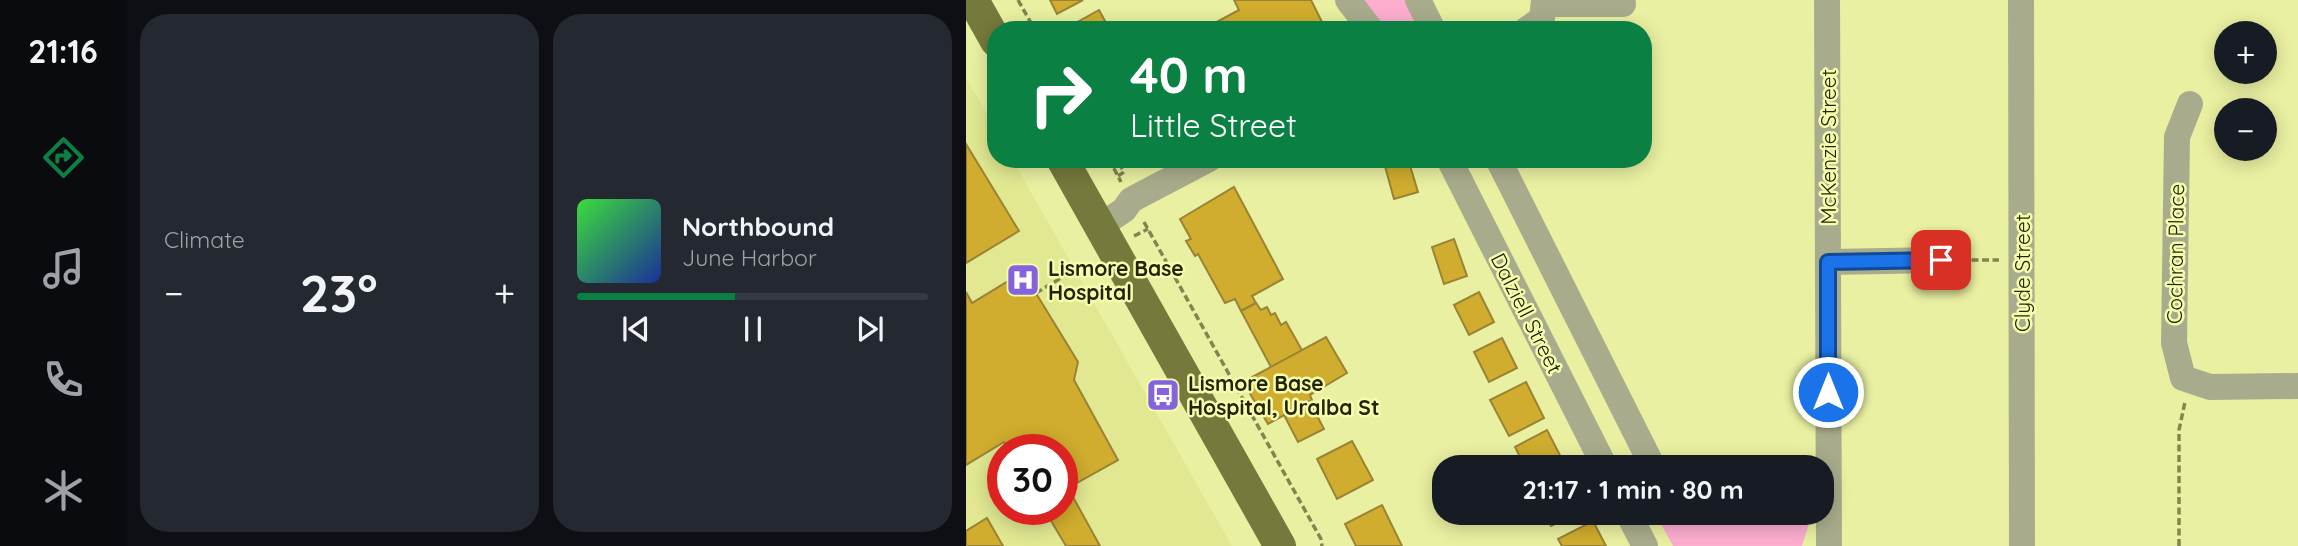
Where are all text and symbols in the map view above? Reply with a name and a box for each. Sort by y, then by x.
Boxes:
map controls [2214,21,2277,161]
button: + [2214,21,2277,84]
text: 21:16 [28,31,98,71]
text: 40 m [1130,44,1248,105]
icon: right [1015,49,1106,140]
street label: McKenzie Street [1815,69,1841,225]
button: − [2214,98,2277,161]
text: Little Street [1130,105,1297,145]
icon: directions [39,133,88,182]
street label: Cochran Place [2161,184,2189,324]
text: Northbound [682,210,834,243]
street label: Clyde Street [2009,214,2035,332]
text: Climate [164,225,245,254]
pin [1911,230,1971,290]
icon: arrive [1922,241,1960,279]
text: June Harbor [682,243,817,272]
icon: music [39,244,88,293]
street label: Dalziell Street [1485,248,1569,378]
place label: Lismore Base Hospital [1048,255,1184,305]
text: 23° [300,260,378,325]
hospital icon: Lismore Base Hospital [1004,261,1042,299]
text: − [164,269,184,317]
text: + [494,269,515,317]
icon: previous [617,310,655,348]
icon: pause [734,310,772,348]
icon: next [851,310,889,348]
icon: phone [39,355,88,404]
position arrow [1791,355,1865,429]
place label: Lismore Base Hospital, Uralba St [1188,370,1379,420]
bus stop icon: Lismore Base Hospital, Uralba St [1144,376,1182,414]
speed limit sign: 30 [987,434,1078,525]
icon: climate [39,466,88,515]
text: 21:17 · 1 min · 80 m [1522,473,1744,506]

